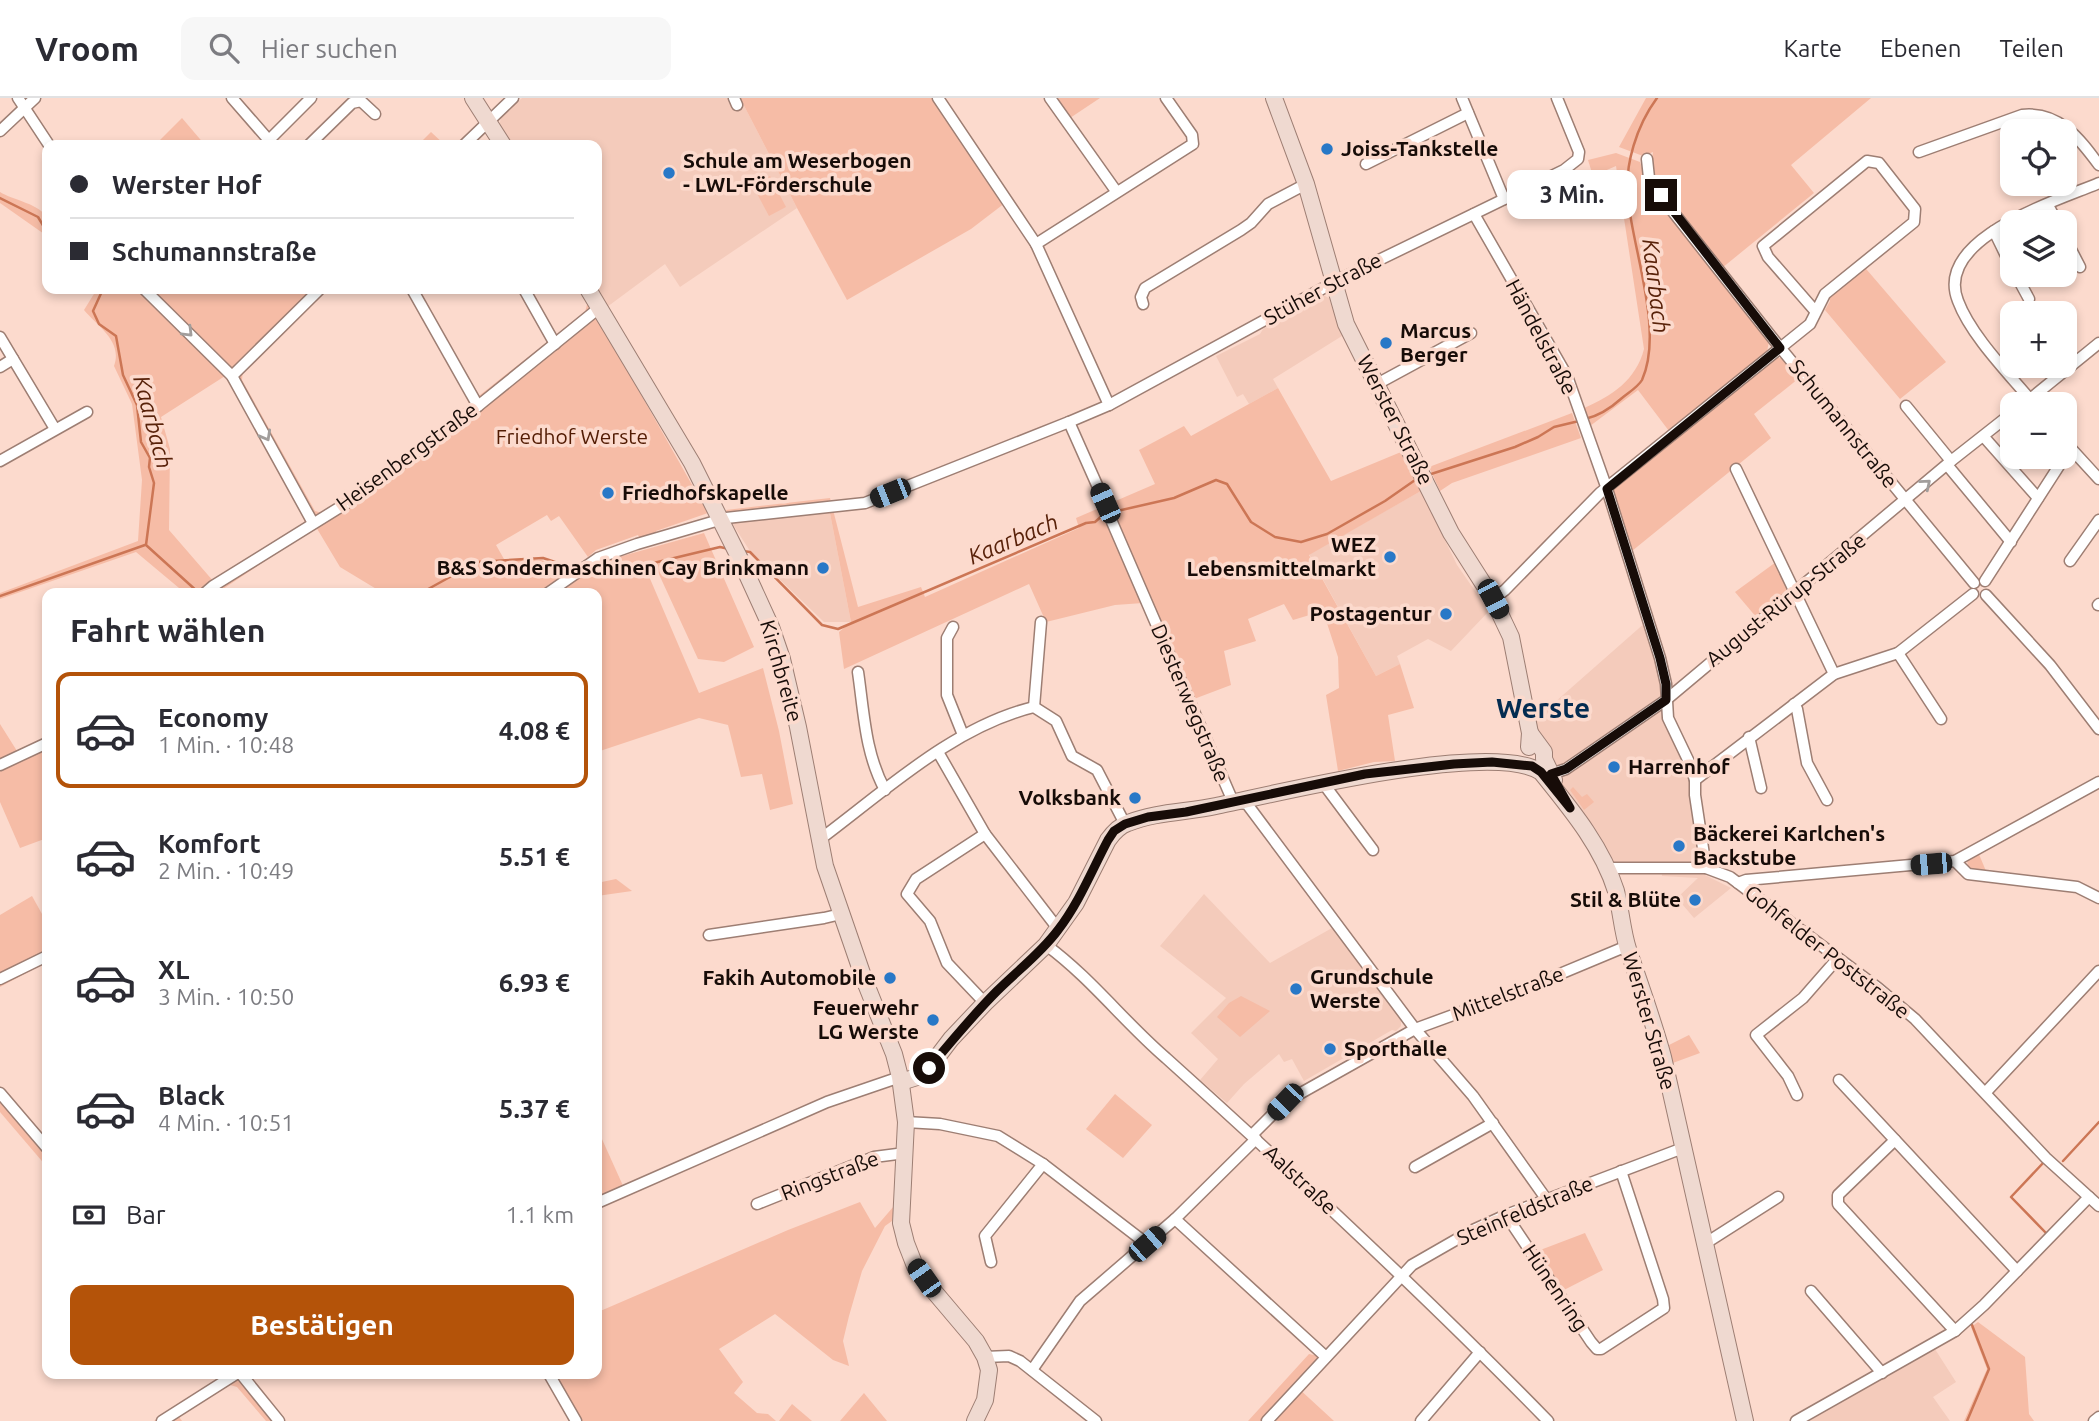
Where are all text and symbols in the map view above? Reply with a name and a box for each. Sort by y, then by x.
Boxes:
search box [181,17,671,80]
icon: search [205,29,243,67]
text: Vroom [35,30,139,67]
text: Hier suchen [261,34,398,63]
text: Karte [1783,35,1842,62]
text: Ebenen [1880,35,1961,62]
text: Teilen [1999,35,2064,62]
map controls [2000,119,2077,469]
button: locate [2000,119,2077,196]
place label: Joiss-Tankstelle [1341,136,1498,160]
marker: Joiss-Tankstelle [1319,141,1335,157]
place label: Schule am Weserbogen - LWL-Förderschule [683,148,912,196]
marker: Schule am Weserbogen - LWL-Förderschule [661,165,677,181]
text: Werster Hof [112,170,262,199]
callout: 3 Min. [1507,170,1636,220]
route end [1645,179,1677,211]
text: 3 Min. [1540,182,1604,207]
button: layers [2000,210,2077,287]
text: Schumannstraße [112,237,317,266]
water label: Kaarbach [1638,237,1675,335]
street label: Stüher Straße [1260,247,1385,329]
street label: Händelstraße [1501,275,1582,398]
button: + [2000,301,2077,378]
place label: Marcus Berger [1400,318,1471,366]
one-way arrow [180,324,193,337]
marker: Marcus Berger [1378,335,1394,351]
street label: Werster Straße [1353,351,1439,489]
street label: Schumannstraße [1785,354,1903,492]
water label: Kaarbach [129,373,178,471]
button: − [2000,392,2077,469]
street label: Heisenbergstraße [331,397,482,515]
park label: Friedhof Werste [496,424,648,448]
one-way arrow [258,428,271,441]
car [867,475,914,511]
place label: Friedhofskapelle [622,480,789,504]
car [1087,480,1124,526]
one-way arrow [1918,480,1931,492]
marker: Friedhofskapelle [600,485,616,501]
water label: Kaarbach [964,508,1062,569]
street label: August-Rürup-Straße [1701,528,1870,671]
place label: WEZ Lebensmittelmarkt [1186,532,1376,580]
marker: WEZ Lebensmittelmarkt [1382,549,1398,565]
place label: B&S Sondermaschinen Cay Brinkmann [437,555,809,579]
marker: B&S Sondermaschinen Cay Brinkmann [815,560,831,576]
car [1474,576,1513,622]
place label: Postagentur [1310,601,1432,625]
marker: Postagentur [1438,606,1454,622]
text: Fahrt wählen [70,612,265,648]
street label: Kirchbreite [756,617,808,724]
street label: Diesterwegstraße [1147,620,1235,785]
district label: Werste [1496,692,1590,723]
icon: car [74,699,137,762]
text: Economy [158,703,268,732]
text: 4.08 € [499,716,570,745]
text: 1 Min. · 10:48 [158,732,294,757]
place label: Harrenhof [1628,754,1730,778]
marker: Harrenhof [1606,759,1622,775]
place label: Volksbank [1019,785,1121,809]
marker: Volksbank [1127,790,1143,806]
place label: Bäckerei Karlchen's Backstube [1693,821,1885,869]
icon: car [74,825,137,888]
text: Komfort [158,829,261,858]
marker: Bäckerei Karlchen's Backstube [1671,838,1687,854]
text: 5.51 € [499,842,570,871]
car [1910,852,1953,876]
text: 2 Min. · 10:49 [158,858,294,883]
street label: Gohfelder Poststraße [1741,879,1915,1023]
place label: Stil & Blüte [1570,887,1681,911]
marker: Stil & Blüte [1687,892,1703,908]
street label: Werster Straße [1619,949,1681,1093]
icon: car [74,951,137,1014]
text: XL [158,955,189,984]
street label: Mittelstraße [1449,961,1567,1025]
place label: Grundschule Werste [1310,964,1434,1012]
place label: Fakih Automobile [702,965,876,989]
text: 6.93 € [499,968,570,997]
marker: Fakih Automobile [882,970,898,986]
marker: Grundschule Werste [1288,981,1304,997]
text: 3 Min. · 10:50 [158,984,294,1009]
place label: Feuerwehr LG Werste [812,995,919,1043]
marker: Feuerwehr LG Werste [925,1012,941,1028]
place label: Sporthalle [1344,1036,1447,1060]
marker: Sporthalle [1322,1041,1338,1057]
route start [913,1052,945,1084]
icon: car [74,1077,137,1140]
car [1263,1080,1308,1124]
text: Black [158,1081,225,1110]
text: 5.37 € [499,1094,570,1123]
text: 4 Min. · 10:51 [158,1110,294,1135]
street label: Aalstraße [1259,1140,1342,1219]
street label: Ringstraße [777,1145,882,1205]
street label: Steinfeldstraße [1453,1171,1596,1250]
icon: cash [70,1196,108,1234]
text: Bar [126,1200,166,1229]
text: 1.1 km [506,1202,574,1227]
car [1125,1222,1170,1266]
street label: Hünenring [1518,1240,1594,1335]
car [904,1255,945,1301]
button: Bestätigen [70,1285,574,1365]

